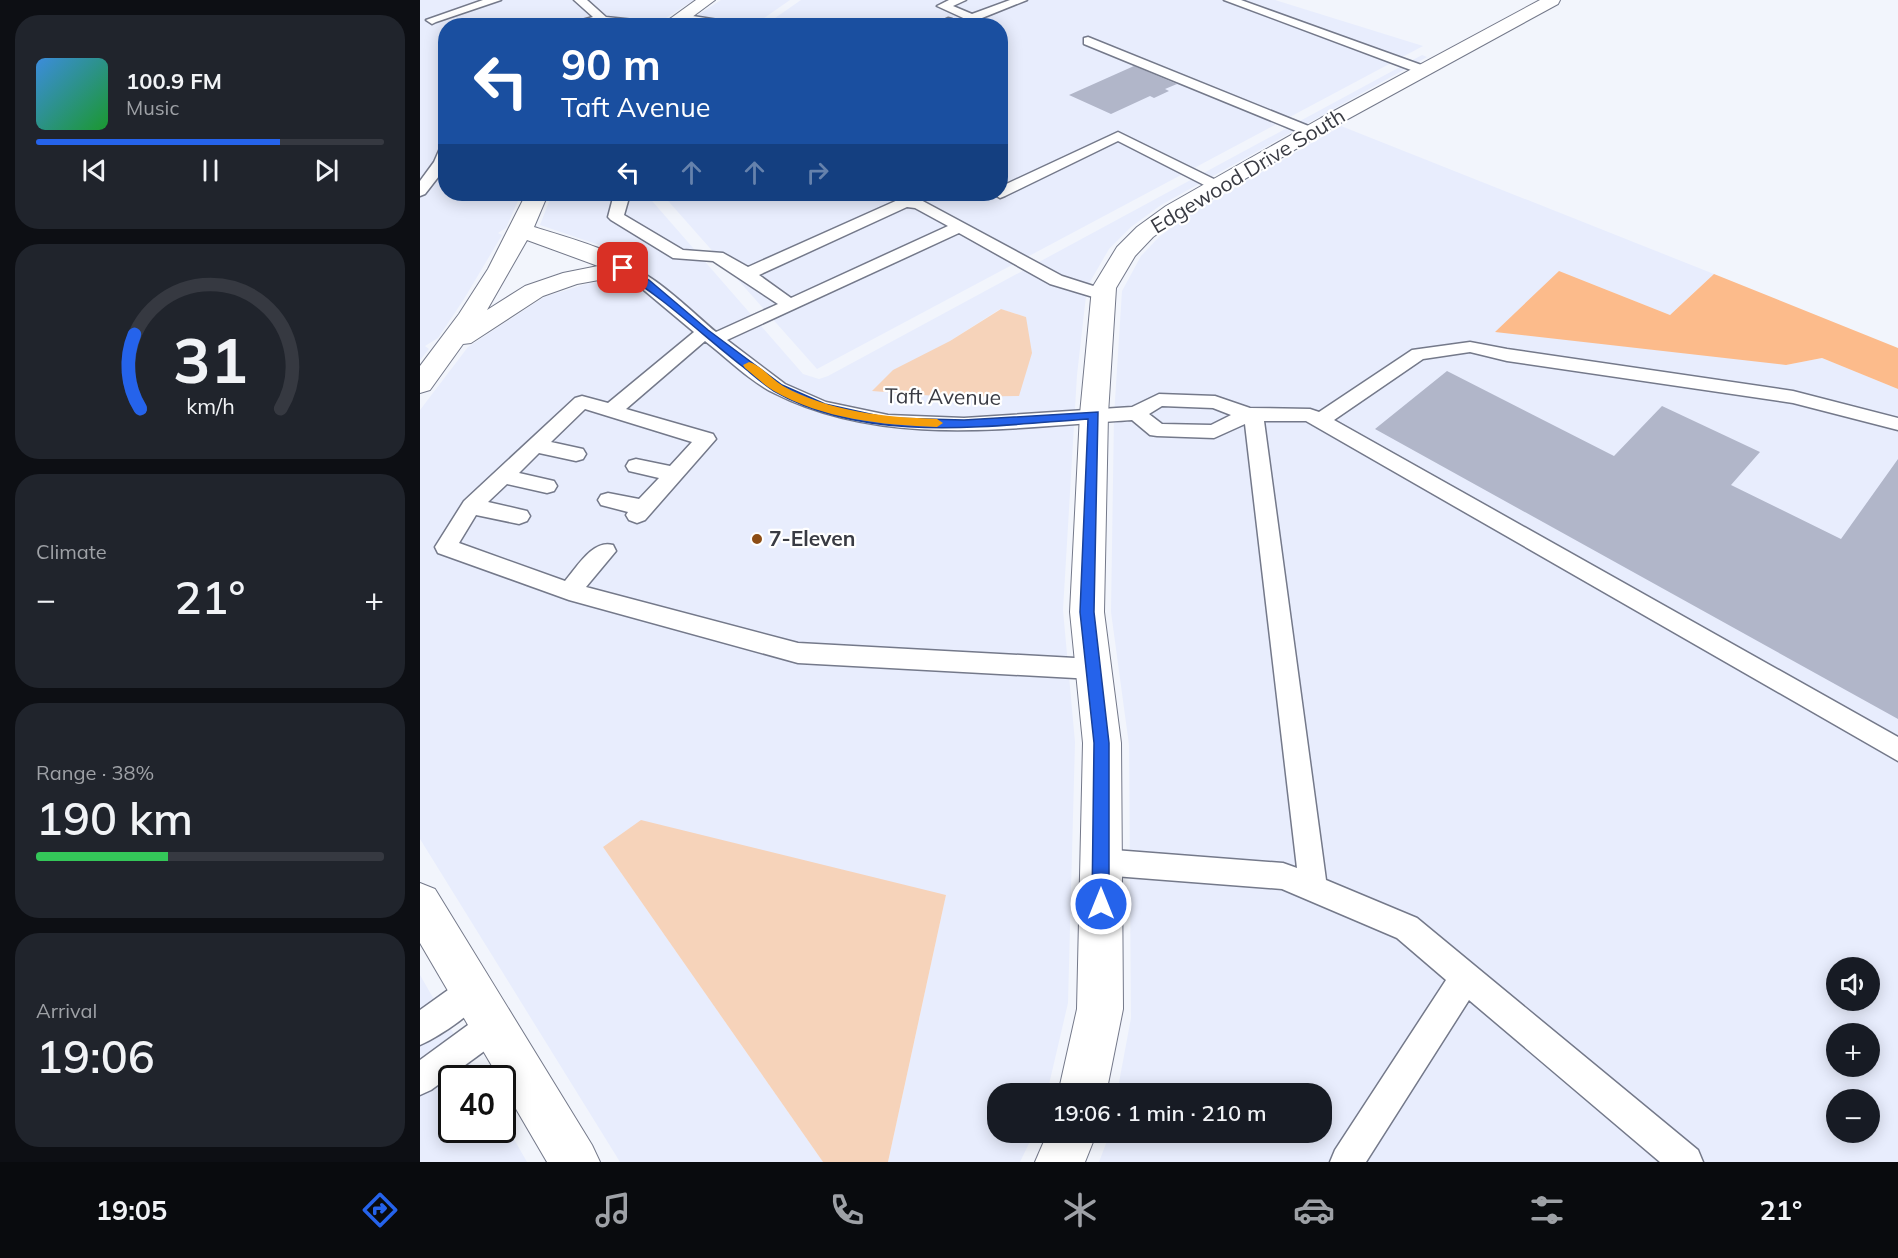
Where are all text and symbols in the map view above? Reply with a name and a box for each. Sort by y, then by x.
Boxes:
text: 90 m [561,38,661,91]
icon: left [462,42,540,120]
text: 100.9 FM [126,67,222,95]
text: Taft Avenue [561,90,710,124]
text: Music [126,95,179,120]
street label: Edgewood Drive South [1146,102,1349,238]
icon: previous [78,154,111,187]
icon: pause [194,154,227,187]
icon: next [310,154,343,187]
icon: left [612,156,645,189]
icon: ahead [675,156,708,189]
icon: ahead [738,156,771,189]
icon: right [801,156,834,189]
pin [597,242,648,293]
icon: arrive [606,251,639,284]
text: 31 [173,320,247,399]
street label: Taft Avenue [885,382,1001,410]
text: km/h [186,392,234,419]
place label: 7-Eleven [769,525,856,551]
marker: 7-Eleven [750,532,764,546]
text: Climate [36,539,107,564]
text: 21° [175,569,245,625]
text: − [36,578,56,619]
text: + [364,578,384,619]
text: Range · 38% [36,760,154,785]
text: 190 km [36,790,193,846]
position arrow [1069,872,1133,936]
map controls [1826,957,1880,1143]
button: sound [1826,957,1880,1011]
text: Arrival [36,998,97,1023]
button: + [1826,1023,1880,1077]
text: 19:06 [36,1028,155,1084]
speed limit sign: 40 [438,1065,516,1143]
button: − [1826,1089,1880,1143]
text: 19:06 · 1 min · 210 m [1052,1099,1267,1127]
icon: directions [359,1189,401,1231]
icon: music [592,1189,634,1231]
icon: phone [826,1189,868,1231]
icon: climate [1059,1189,1101,1231]
icon: car [1293,1189,1335,1231]
icon: filters [1526,1189,1568,1231]
text: 19:05 [96,1193,167,1227]
text: 21° [1760,1193,1802,1227]

